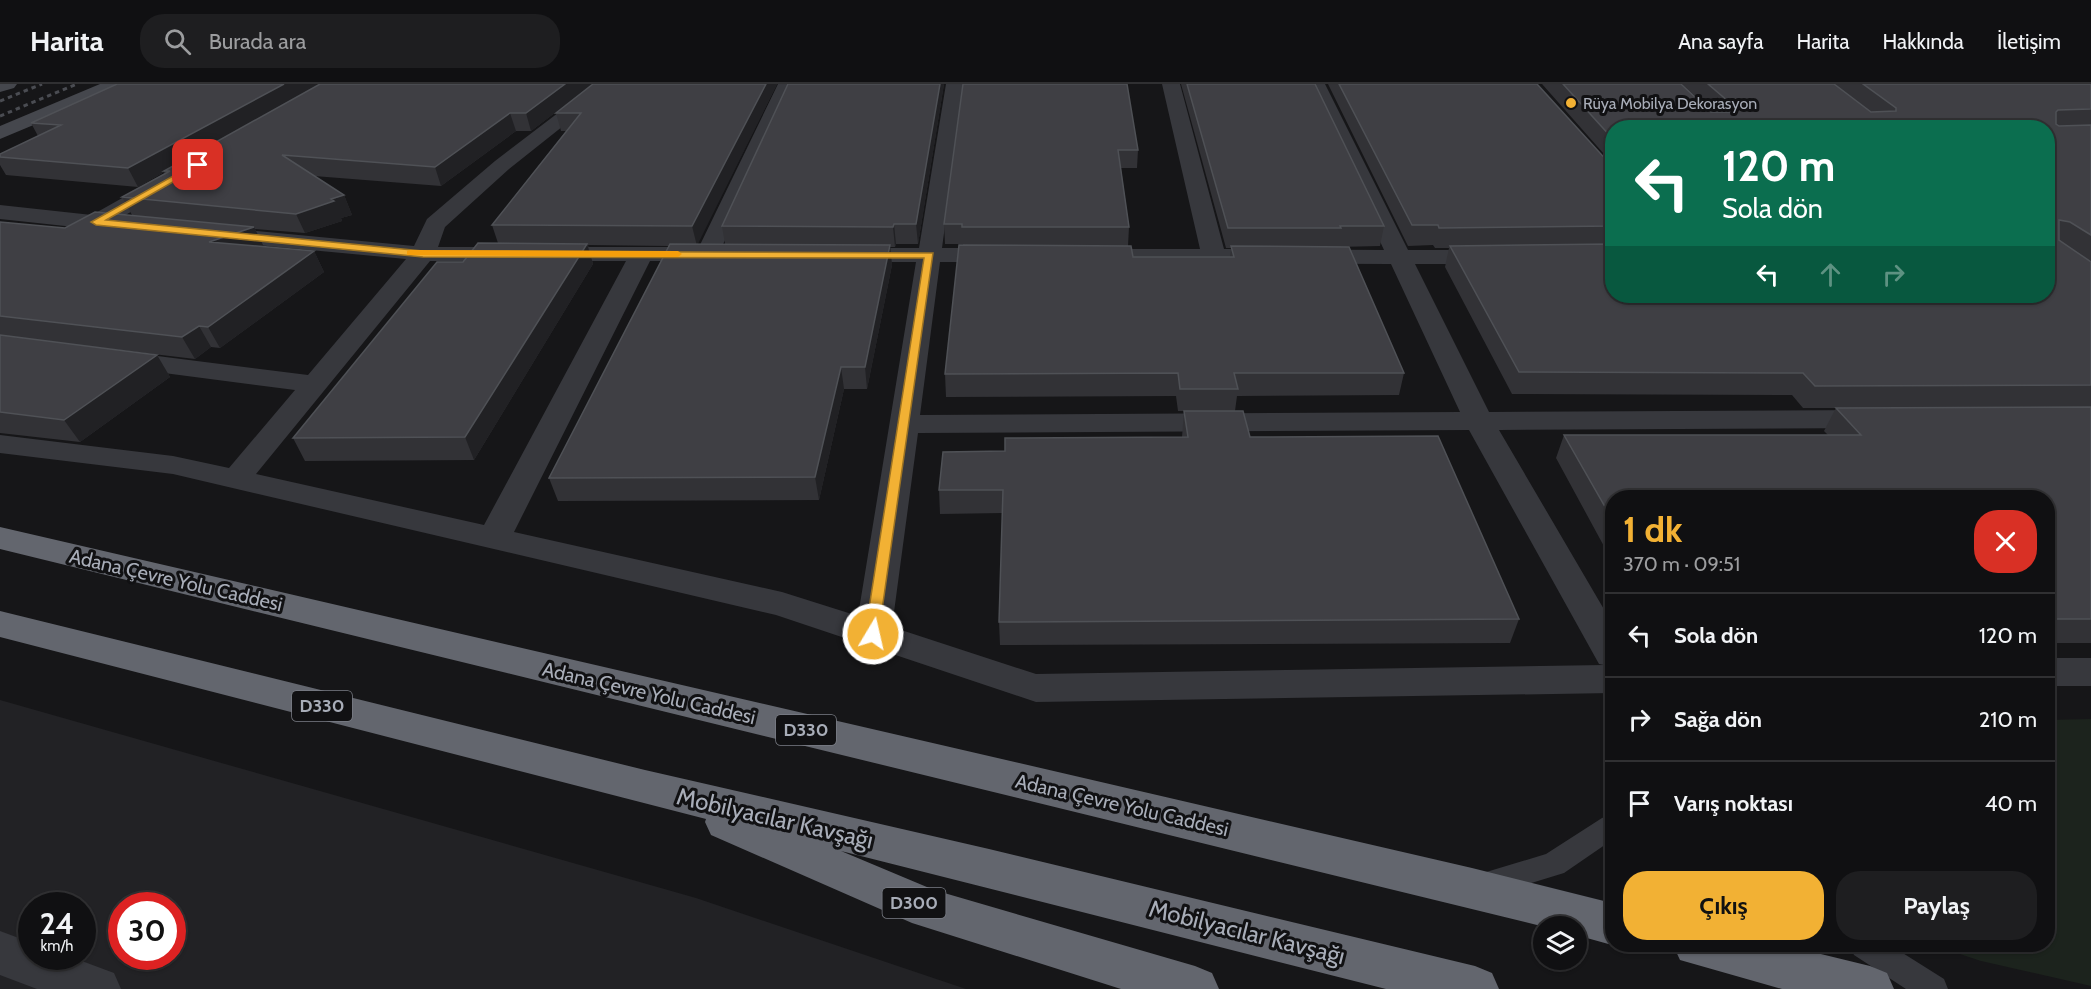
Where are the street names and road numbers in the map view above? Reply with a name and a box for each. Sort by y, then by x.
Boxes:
street label: Adana Çevre Yolu Caddesi [67,544,285,616]
street label: Adana Çevre Yolu Caddesi [540,657,758,729]
road number: D330 [292,691,352,721]
road number: D330 [776,715,836,745]
street label: Adana Çevre Yolu Caddesi [1013,769,1231,841]
street label: Mobilyacılar Kavşağı [674,781,876,855]
road number: D300 [882,888,946,918]
street label: Mobilyacılar Kavşağı [1146,894,1348,970]

